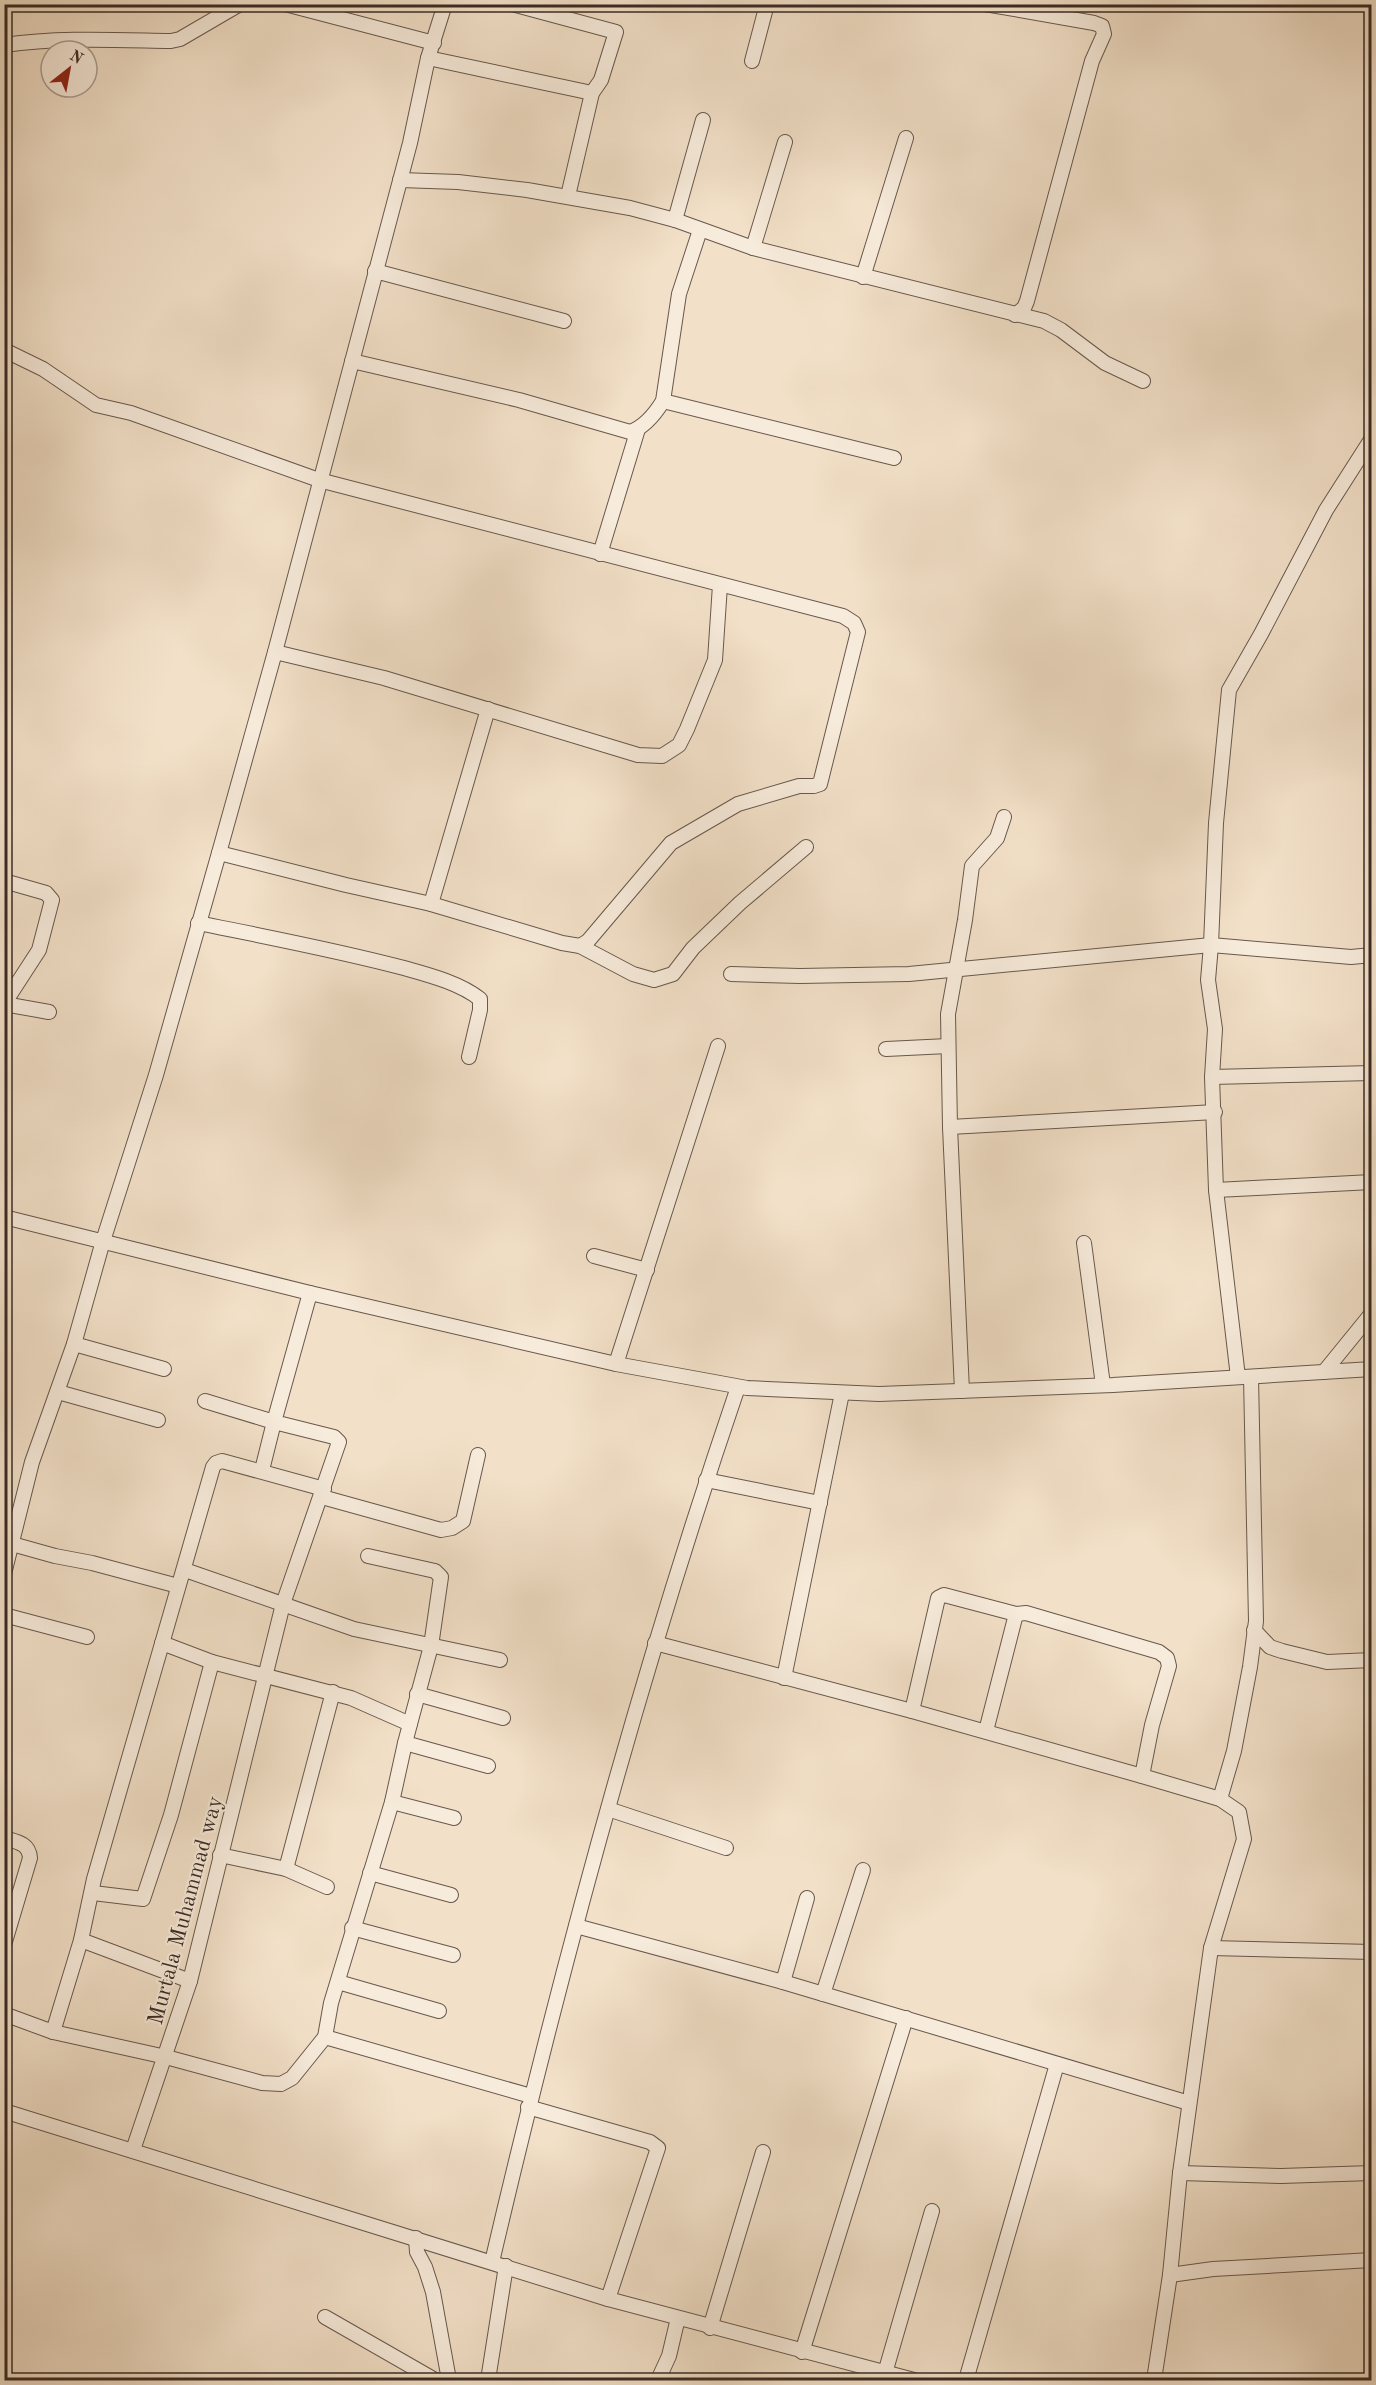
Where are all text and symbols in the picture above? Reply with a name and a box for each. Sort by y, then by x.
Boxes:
north arrow [39,39,99,99]
text: N [66,48,86,68]
street label: Murtala Muhammad way [145,1793,227,2027]

